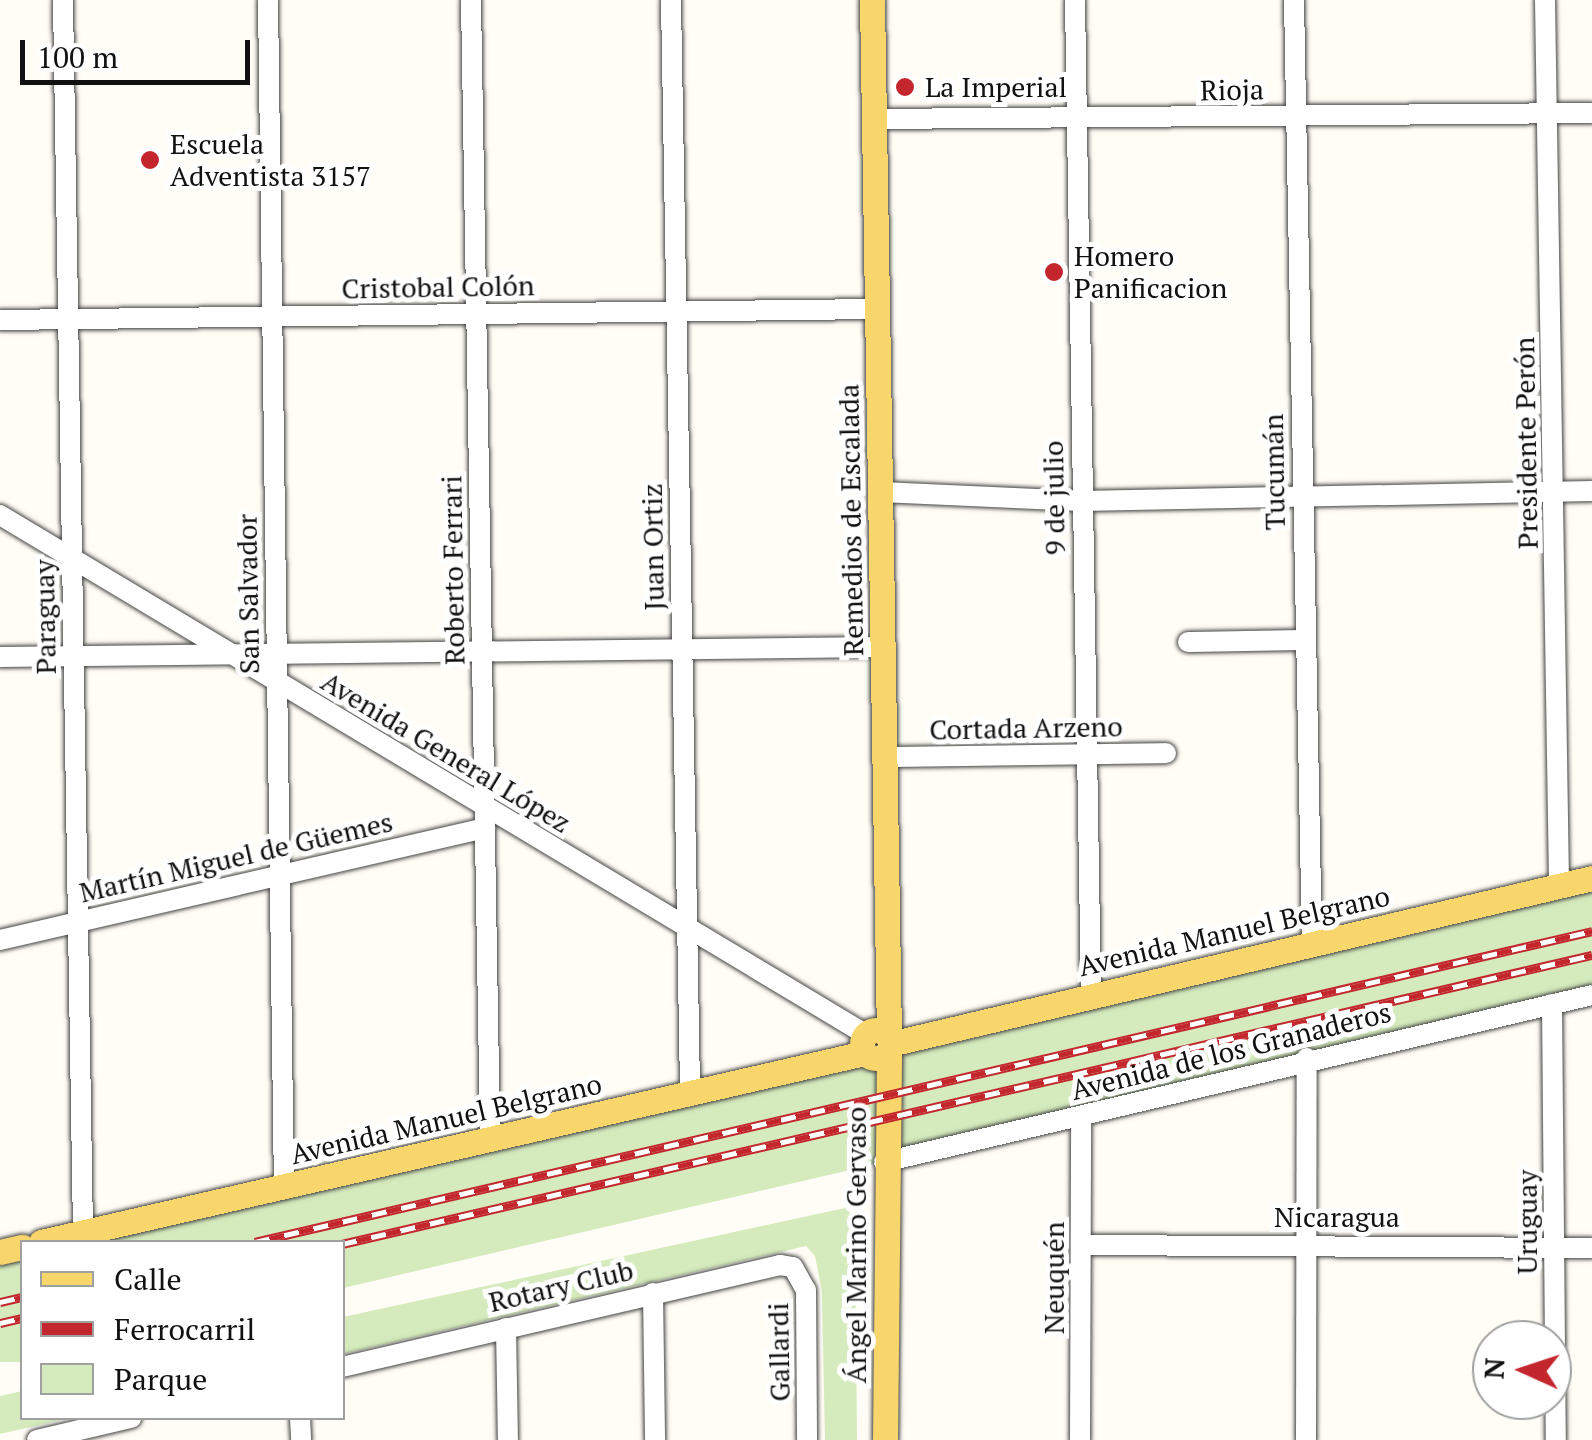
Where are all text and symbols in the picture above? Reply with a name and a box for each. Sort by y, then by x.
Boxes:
scale bar [25,20,255,82]
text: 100 m [37,37,118,77]
place label: La Imperial [925,70,1067,104]
street label: Rioja [1200,73,1264,107]
marker: La Imperial [894,76,916,98]
place label: Escuela Adventista 3157 [170,127,371,193]
marker: Escuela Adventista 3157 [139,149,161,171]
place label: Homero Panificacion [1074,239,1227,305]
marker: Homero Panificacion [1043,261,1065,283]
street label: Cristobal Colón [341,269,535,305]
street label: Presidente Perón [1507,337,1545,549]
street label: Remedios de Escalada [832,384,870,656]
street label: Tucumán [1256,413,1292,531]
street label: 9 de julio [1036,440,1072,556]
street label: Roberto Ferrari [435,475,471,665]
street label: Juan Ortiz [635,483,671,611]
street label: San Salvador [230,514,266,674]
street label: Paraguay [27,559,63,675]
street label: Avenida General López [315,664,577,840]
street label: Cortada Arzeno [929,710,1123,746]
street label: Martín Miguel de Güemes [76,805,396,909]
street label: Avenida Manuel Belgrano [1075,879,1393,983]
street label: Avenida de los Granaderos [1068,995,1394,1107]
street label: Avenida Manuel Belgrano [287,1067,605,1171]
street label: Ángel Marino Gervaso [839,1107,873,1383]
street label: Uruguay [1510,1170,1544,1274]
street label: Nicaragua [1274,1200,1400,1234]
street label: Neuquén [1037,1222,1071,1334]
legend [20,1240,345,1420]
street label: Rotary Club [486,1253,636,1319]
text: Calle [114,1259,182,1299]
street label: Gallardi [761,1302,797,1402]
text: Ferrocarril [114,1309,255,1349]
north arrow [1472,1320,1572,1420]
text: N [1475,1357,1513,1380]
text: Parque [114,1359,207,1399]

